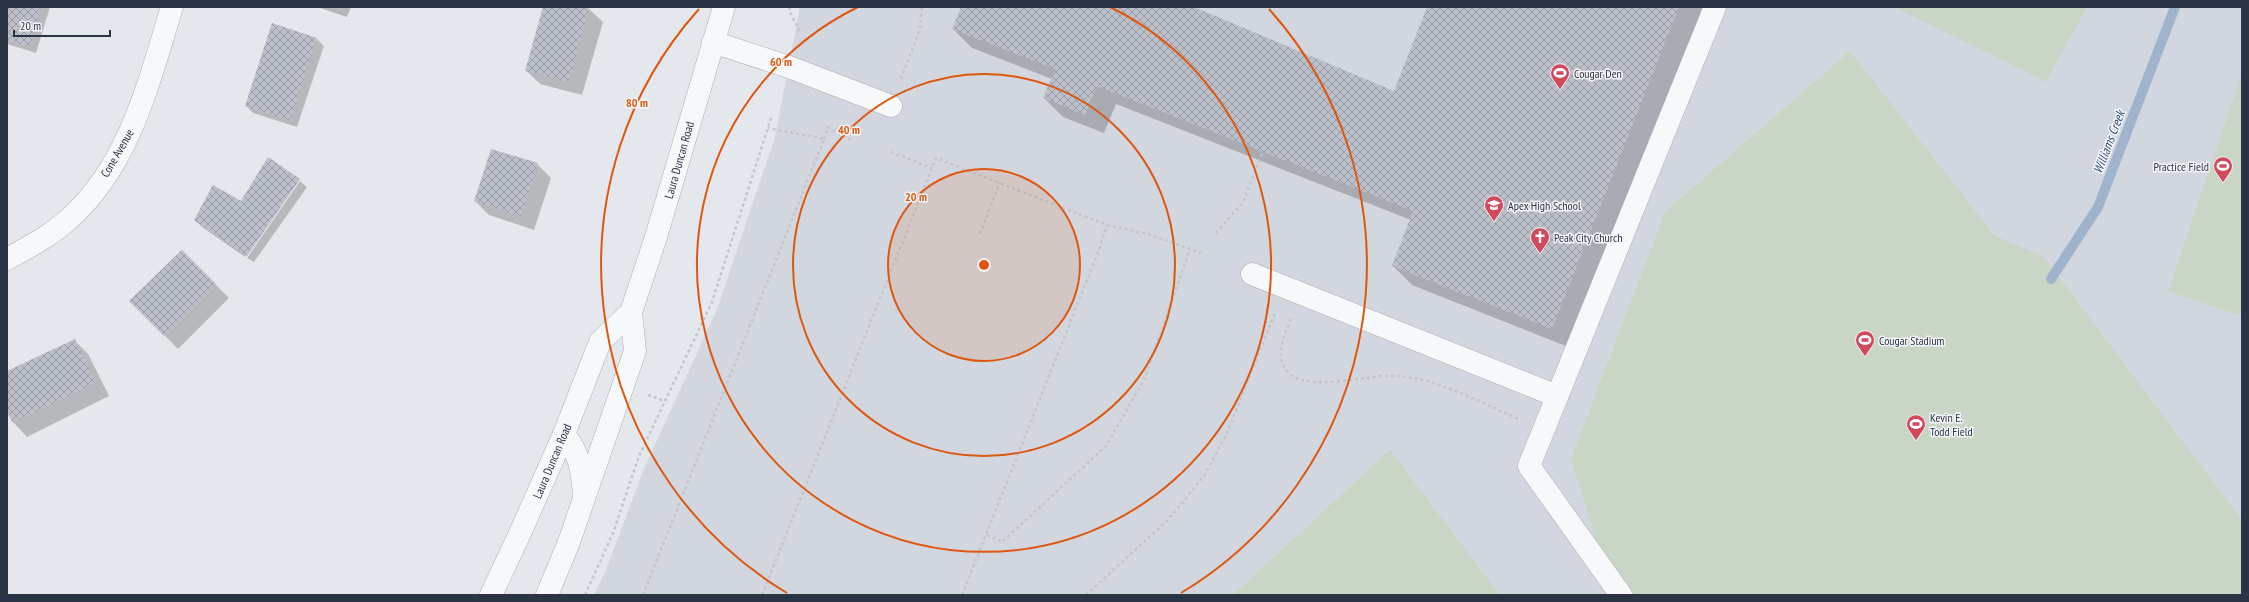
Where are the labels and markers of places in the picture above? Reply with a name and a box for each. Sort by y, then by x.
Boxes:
sports icon: Cougar Den [1549,62,1571,90]
place label: Cougar Den [1574,66,1622,81]
sports icon: Practice Field [2212,155,2234,183]
place label: Practice Field [2154,159,2209,174]
school or university icon: Apex High School [1483,194,1505,222]
place label: Apex High School [1508,198,1581,213]
church icon: Peak City Church [1529,226,1551,254]
place label: Peak City Church [1554,230,1623,245]
centre of rings [977,258,991,272]
sports icon: Cougar Stadium [1854,329,1876,357]
place label: Cougar Stadium [1879,333,1945,348]
place label: Kevin E. Todd Field [1930,410,1973,439]
sports icon: Kevin E. Todd Field [1905,413,1927,441]

